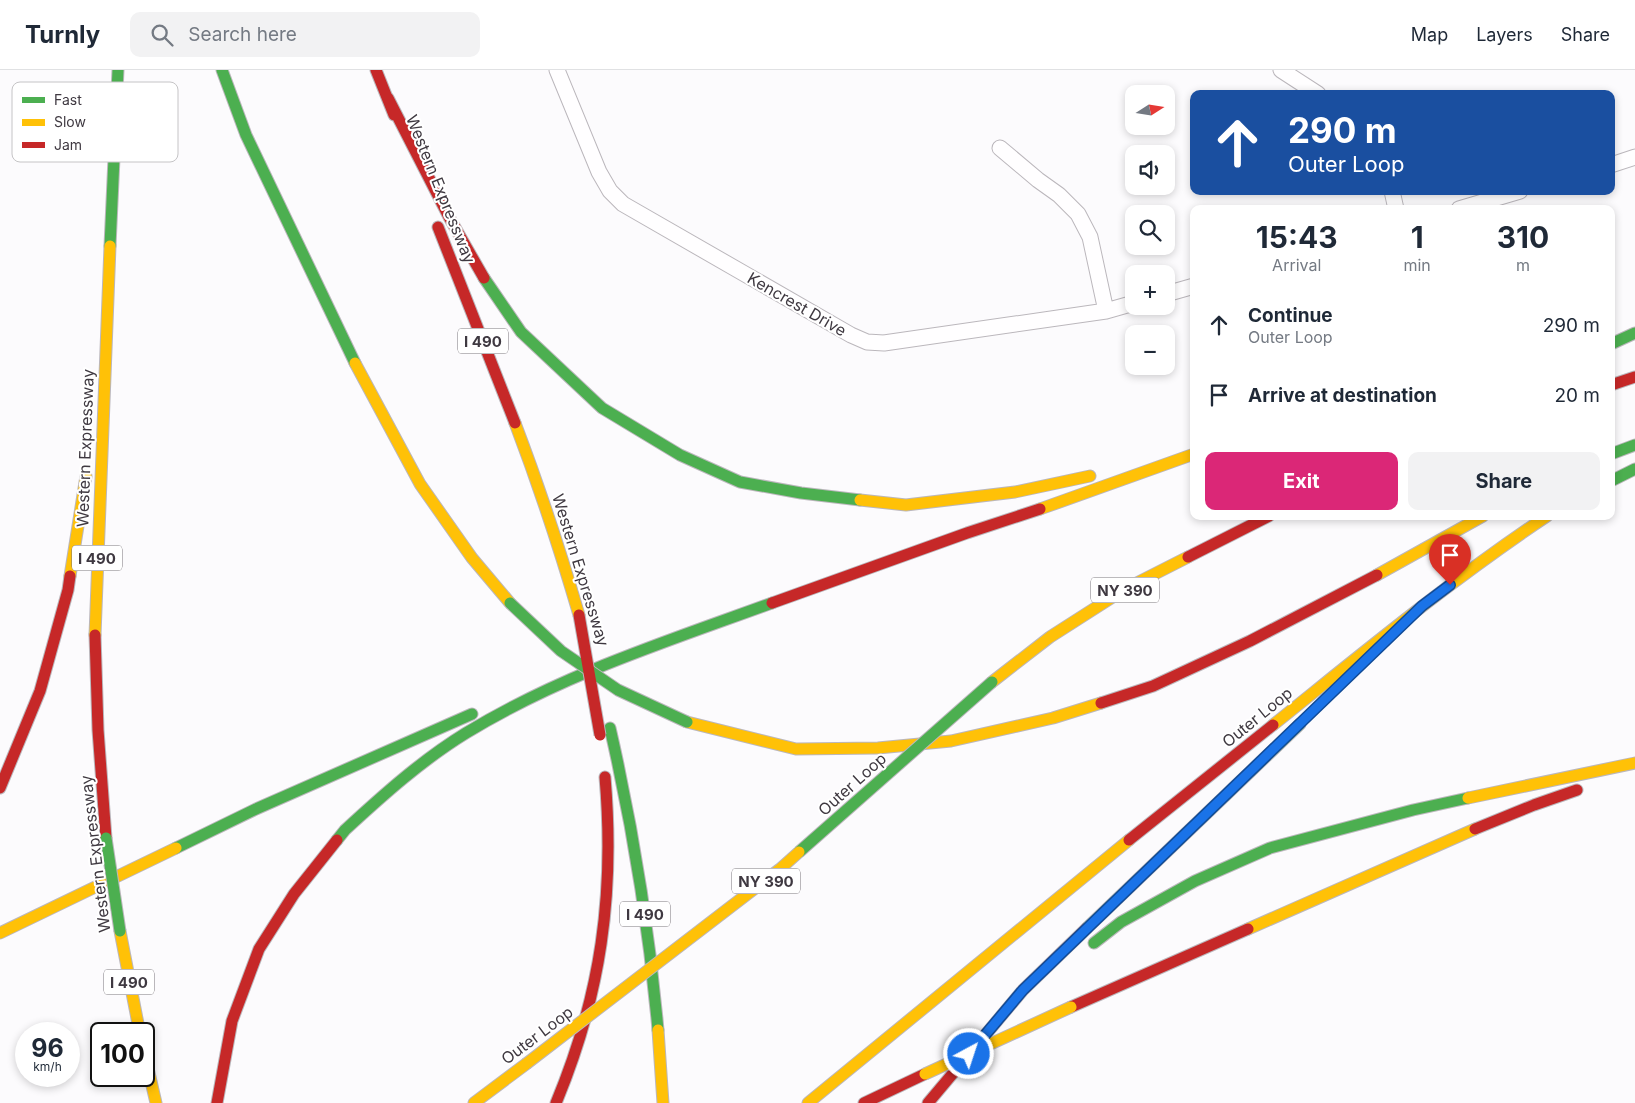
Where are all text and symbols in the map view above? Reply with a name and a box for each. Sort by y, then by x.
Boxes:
search box [130,12,480,57]
text: Turnly [25,20,100,49]
icon: search [148,21,176,49]
text: Search here [188,23,297,46]
text: Map [1411,24,1448,45]
text: Layers [1476,24,1533,45]
text: Share [1561,24,1610,45]
legend [12,82,178,162]
north arrow [1125,85,1175,135]
map controls [1125,85,1175,375]
text: Fast [54,91,82,108]
text: 290 m [1288,109,1397,151]
icon: ahead [1205,110,1270,175]
street label: Western Expressway [402,112,480,266]
text: Slow [54,113,86,130]
text: Jam [54,136,82,153]
button: sound [1125,145,1175,195]
text: Outer Loop [1288,151,1404,177]
button: search [1125,205,1175,255]
text: 15:43 [1256,219,1338,255]
text: 1 [1411,219,1424,255]
text: 310 [1497,219,1549,255]
text: Arrival [1272,255,1321,275]
text: min [1403,255,1431,275]
text: m [1516,255,1530,275]
button: + [1125,265,1175,315]
street label: Kencrest Drive [744,268,850,340]
text: Continue [1248,304,1333,327]
icon: ahead [1205,311,1233,339]
text: 290 m [1543,314,1600,337]
button: − [1125,325,1175,375]
text: Outer Loop [1248,327,1333,347]
road number: I 490 [458,328,508,354]
street label: Western Expressway [72,369,98,527]
icon: arrive [1205,381,1233,409]
text: Arrive at destination [1248,384,1437,407]
text: 20 m [1554,384,1600,407]
button: Exit [1205,452,1398,510]
button: Share [1408,452,1600,510]
street label: Western Expressway [548,491,614,649]
pin [1429,534,1471,585]
icon: arrive [1436,541,1464,569]
road number: I 490 [72,546,122,570]
road number: NY 390 [1091,578,1159,602]
street label: Outer Loop [1218,683,1296,751]
street label: Outer Loop [814,748,890,820]
street label: Western Expressway [75,774,115,934]
road number: NY 390 [732,868,800,894]
road number: I 490 [620,902,670,926]
road number: I 490 [104,970,154,994]
street label: Outer Loop [497,1002,577,1068]
speed limit sign: 100 [90,1022,155,1087]
position arrow [942,1027,994,1079]
text: 96 [31,1033,64,1063]
text: km/h [33,1059,62,1074]

